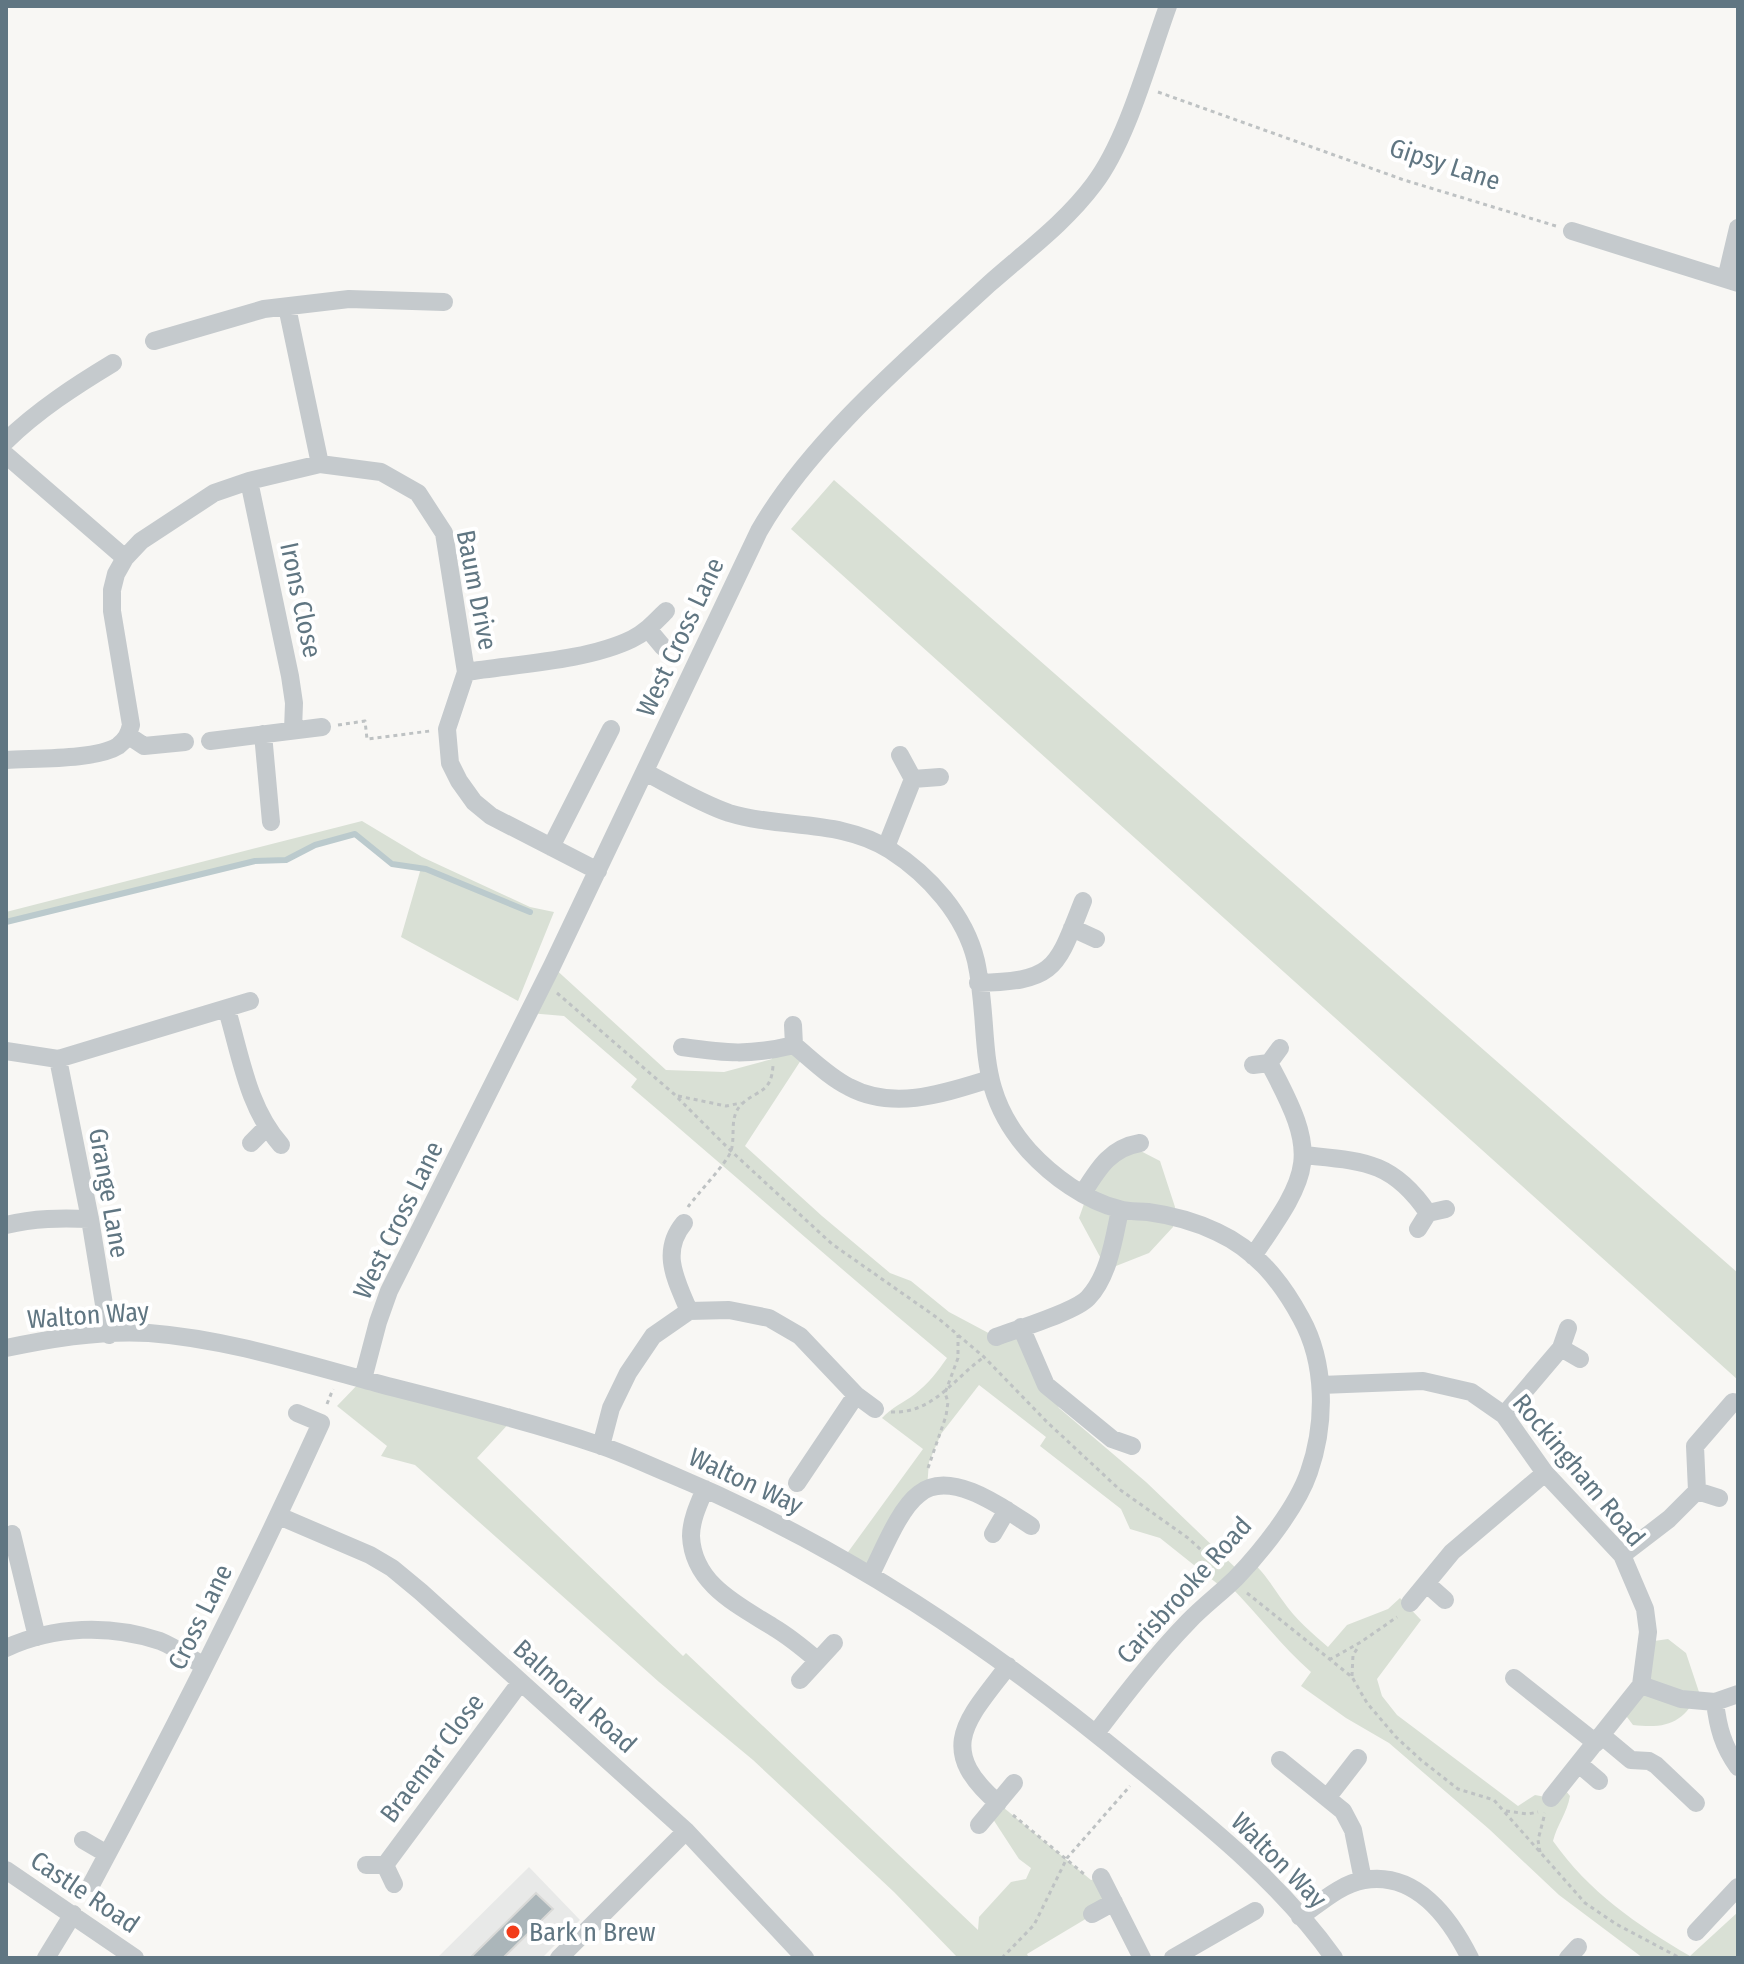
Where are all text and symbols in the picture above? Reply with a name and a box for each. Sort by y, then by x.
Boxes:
street label: Gipsy Lane [1386,132,1504,197]
street label: Baum Drive [450,527,503,653]
street label: Irons Close [273,540,328,661]
street label: West Cross Lane [630,553,731,721]
street label: Grange Lane [82,1126,135,1260]
street label: West Cross Lane [347,1136,450,1304]
street label: Walton Way [26,1296,151,1335]
street label: Rockingham Road [1506,1388,1651,1553]
street label: Walton Way [684,1442,808,1522]
street label: Carisbrooke Road [1110,1511,1258,1670]
street label: Cross Lane [162,1559,239,1675]
street label: Balmoral Road [507,1633,643,1760]
street label: Braemar Close [374,1688,491,1829]
street label: Walton Way [1224,1806,1333,1915]
street label: Castle Road [24,1845,145,1940]
place label: Bark n Brew [529,1917,656,1948]
marker: Bark n Brew [504,1923,522,1941]

